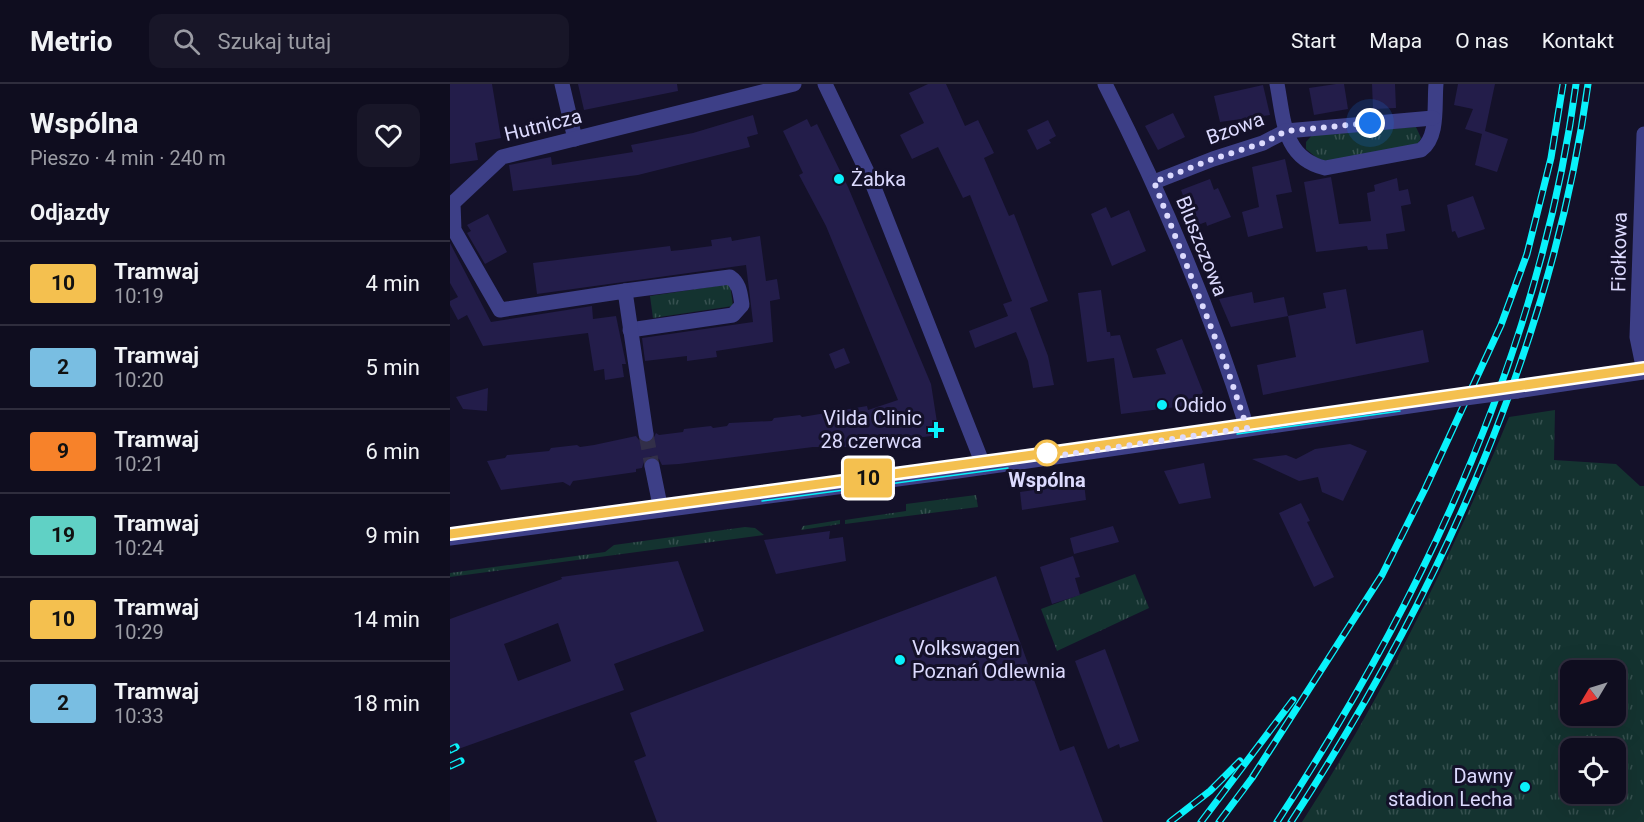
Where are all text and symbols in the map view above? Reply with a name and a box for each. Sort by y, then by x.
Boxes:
search box [149,14,569,68]
text: Metrio [30,25,113,58]
icon: search [170,25,203,58]
text: Szukaj tutaj [218,29,331,54]
text: Start [1291,29,1336,53]
text: Mapa [1369,29,1422,53]
text: O nas [1455,29,1509,53]
text: Kontakt [1542,29,1614,53]
button: heart [357,104,420,167]
street label: Hutnicza [502,104,584,146]
text: Wspólna [30,107,139,140]
street label: Bzowa [1203,107,1267,149]
your location [1355,108,1385,138]
text: Pieszo · 4 min · 240 m [30,146,226,170]
place label: Żabka [851,167,906,191]
marker: Żabka [832,172,846,186]
street label: Bluszczowa [1171,192,1233,300]
text: Odjazdy [30,200,110,225]
street label: Fiołkowa [1606,212,1632,292]
text: Tramwaj [114,259,199,284]
text: 10 [51,271,75,295]
text: 4 min [365,271,420,296]
text: 10:19 [114,284,164,308]
text: Tramwaj [114,343,199,368]
text: 2 [57,355,69,379]
text: 5 min [365,355,420,380]
text: 10:20 [114,368,164,392]
place label: Odido [1174,393,1227,417]
marker: Odido [1155,398,1169,412]
place label: Vilda Clinic 28 czerwca [820,406,922,453]
marker: Vilda Clinic 28 czerwca [927,421,945,439]
text: Tramwaj [114,427,199,452]
text: 9 [57,439,69,463]
text: 6 min [365,439,420,464]
marker: Wspólna [1034,440,1060,466]
text: 10:21 [114,452,164,476]
line badge: 10 [841,458,895,498]
text: 10 [856,466,880,490]
place label: Wspólna [1008,468,1086,492]
text: Tramwaj [114,511,199,536]
text: 19 [51,523,75,547]
text: 9 min [365,523,420,548]
text: 10:24 [114,536,164,560]
text: Tramwaj [114,595,199,620]
text: 10 [51,607,75,631]
text: 14 min [353,607,420,632]
text: 10:29 [114,620,164,644]
place label: Volkswagen Poznań Odlewnia [912,636,1066,683]
marker: Volkswagen Poznań Odlewnia [893,653,907,667]
north arrow [1560,660,1626,726]
map controls [1560,660,1626,804]
text: Tramwaj [114,679,199,704]
text: 2 [57,691,69,715]
text: 18 min [353,691,420,716]
text: 10:33 [114,704,164,728]
button: locate [1560,738,1626,804]
place label: Dawny stadion Lecha [1388,764,1514,811]
marker: Dawny stadion Lecha [1518,780,1532,794]

